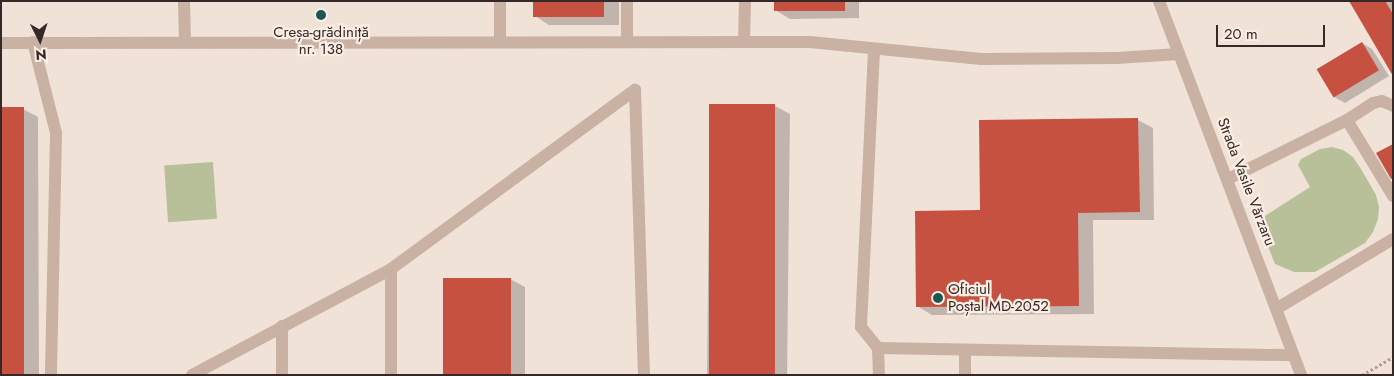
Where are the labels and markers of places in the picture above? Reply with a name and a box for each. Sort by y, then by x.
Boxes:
marker: Creșa-grădiniță nr. 138 [315,9,327,21]
place label: Creșa-grădiniță nr. 138 [273,23,369,58]
place label: Oficiul Poștal MD-2052 [948,280,1049,315]
marker: Oficiul Poștal MD-2052 [932,292,944,304]

